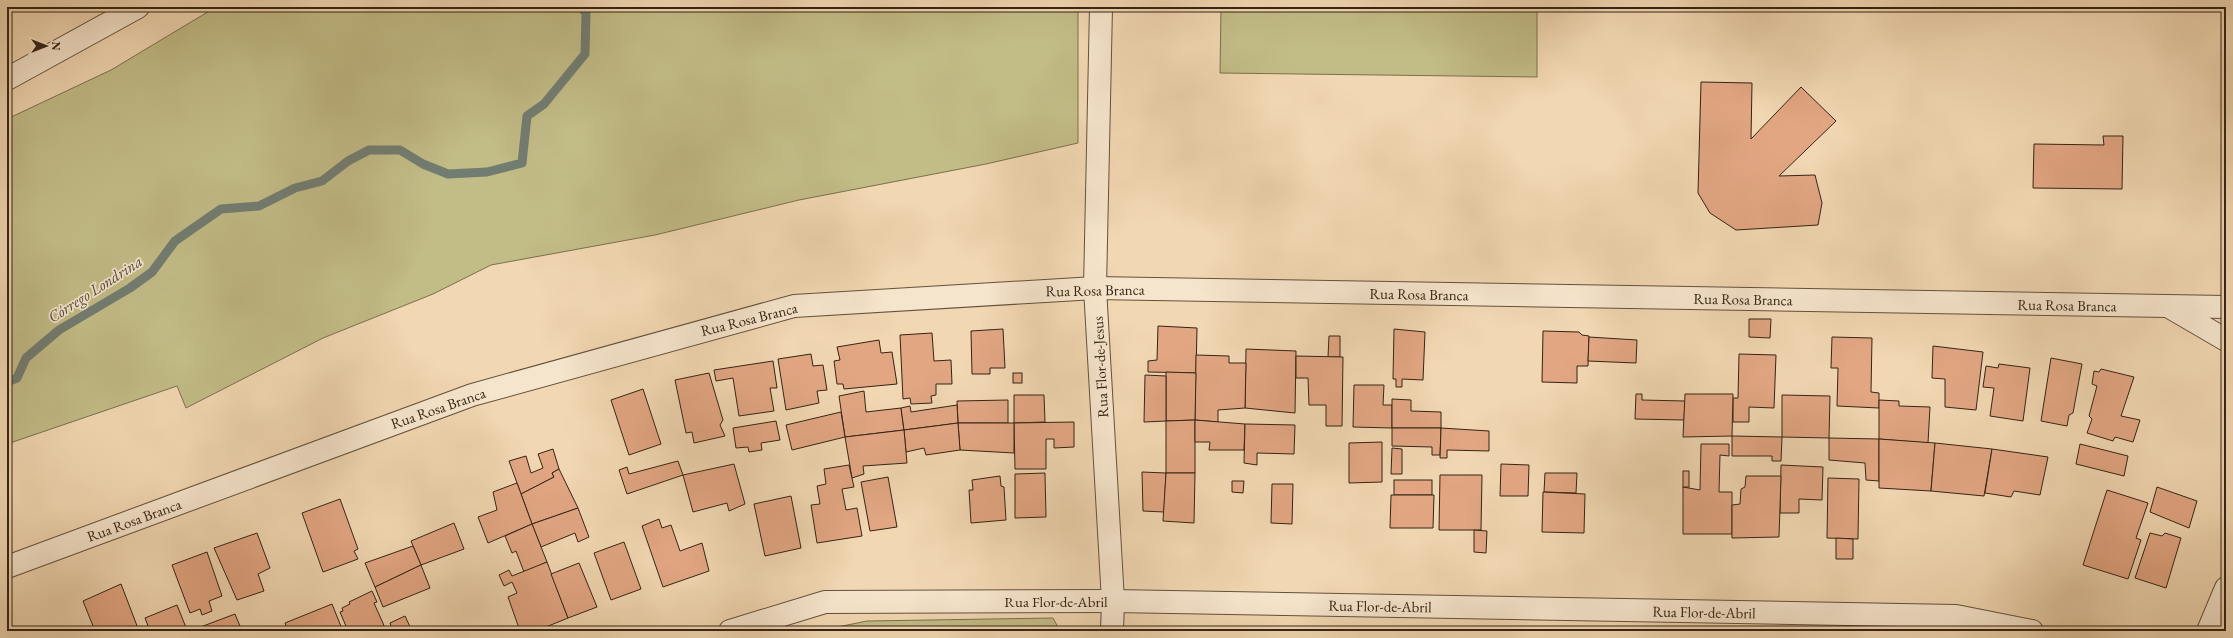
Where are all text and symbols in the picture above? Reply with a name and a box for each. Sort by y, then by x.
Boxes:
north arrow [26,26,66,66]
text: N [49,42,63,51]
water label: Córrego Londrina [44,251,146,327]
street label: Rua Rosa Branca [1045,280,1145,300]
street label: Rua Rosa Branca [1369,284,1469,304]
street label: Rua Rosa Branca [1693,289,1793,309]
street label: Rua Rosa Branca [2017,295,2117,315]
street label: Rua Rosa Branca [699,298,799,340]
street label: Rua Flor-de-Jesus [1088,316,1112,418]
street label: Rua Rosa Branca [388,383,488,433]
street label: Rua Rosa Branca [84,494,184,546]
street label: Rua Flor-de-Abril [1004,592,1108,611]
street label: Rua Flor-de-Abril [1328,596,1432,616]
street label: Rua Flor-de-Abril [1652,602,1756,622]

